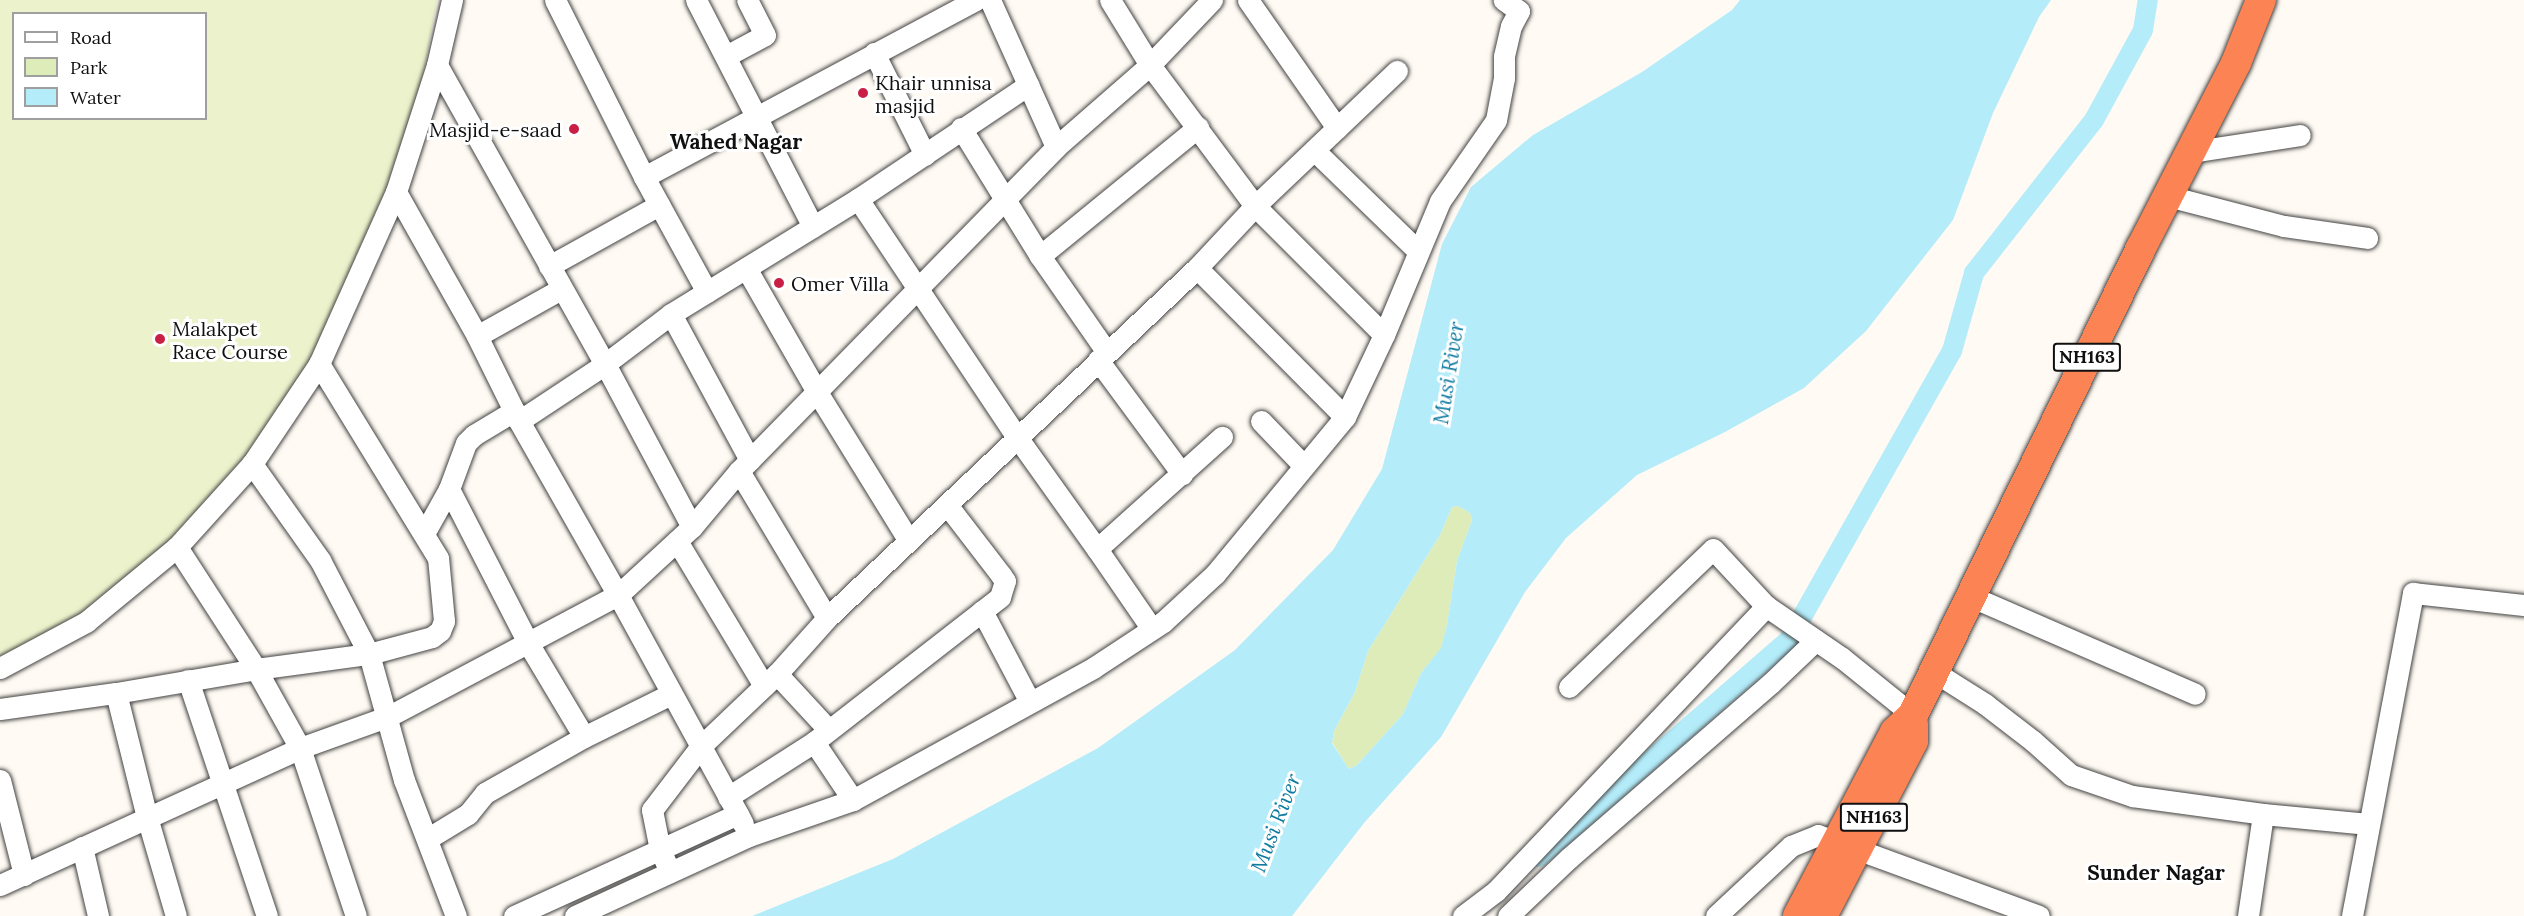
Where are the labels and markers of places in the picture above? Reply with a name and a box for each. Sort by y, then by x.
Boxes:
place label: Khair unnisa masjid [875,70,992,117]
marker: Khair unnisa masjid [856,86,870,100]
place label: Masjid-e-saad [429,117,562,141]
marker: Masjid-e-saad [567,122,581,136]
place label: Omer Villa [791,271,889,295]
marker: Omer Villa [772,276,786,290]
place label: Malakpet Race Course [172,316,288,363]
marker: Malakpet Race Course [153,332,167,346]

